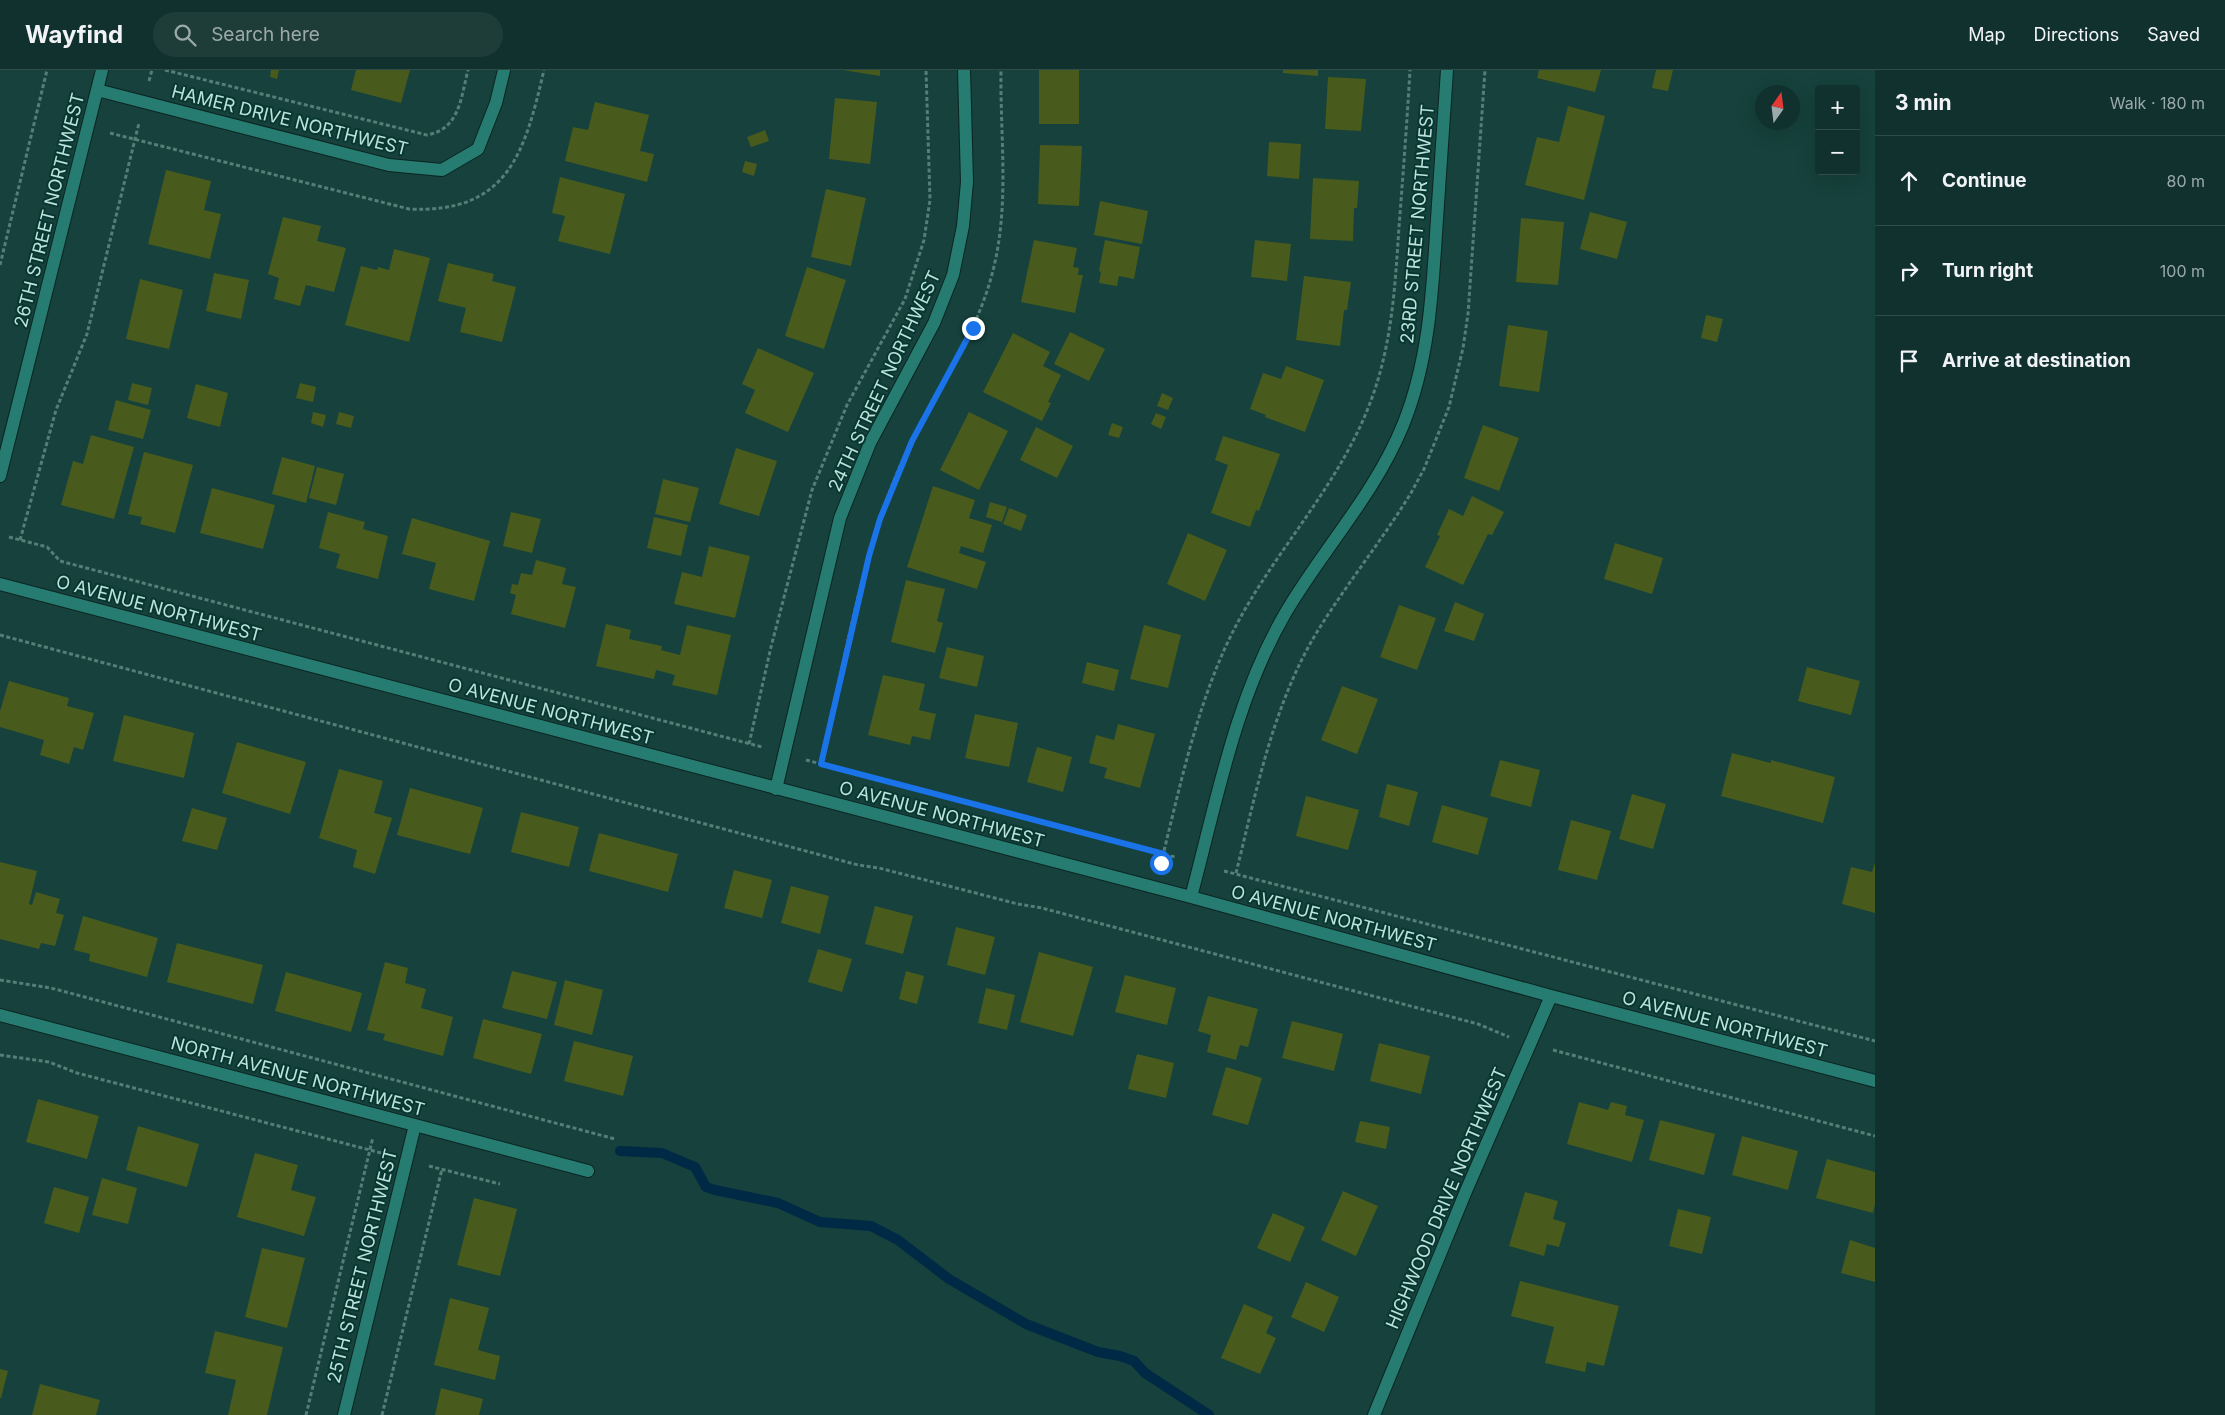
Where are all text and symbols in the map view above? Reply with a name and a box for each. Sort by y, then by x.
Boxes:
search box [153,12,503,57]
text: Wayfind [25,20,123,49]
icon: search [171,21,199,49]
text: Search here [211,23,320,46]
text: Map [1968,24,2006,45]
text: Directions [2034,24,2119,45]
text: Saved [2147,24,2200,45]
street label: HAMER DRIVE NORTHWEST [170,80,410,160]
north arrow [1755,85,1800,130]
map controls [1815,85,1860,175]
button: + [1815,85,1860,130]
text: 3 min [1895,90,1951,115]
street label: 26TH STREET NORTHWEST [10,91,88,329]
text: Walk · 180 m [2110,93,2205,113]
street label: 23RD STREET NORTHWEST [1396,103,1438,345]
button: − [1815,130,1860,175]
icon: ahead [1895,167,1923,195]
text: Continue [1942,169,2027,192]
text: 80 m [2166,171,2205,191]
icon: right [1895,257,1923,285]
text: Turn right [1942,259,2033,282]
text: 100 m [2160,261,2205,281]
street label: 24TH STREET NORTHWEST [824,267,944,495]
route end [962,317,985,340]
icon: arrive [1895,347,1923,375]
text: Arrive at destination [1942,349,2131,372]
street label: O AVENUE NORTHWEST [54,570,264,646]
street label: O AVENUE NORTHWEST [446,673,656,749]
street label: O AVENUE NORTHWEST [837,776,1047,852]
route start [1150,852,1173,875]
street label: O AVENUE NORTHWEST [1229,880,1439,956]
street label: O AVENUE NORTHWEST [1620,986,1830,1062]
street label: NORTH AVENUE NORTHWEST [169,1032,427,1120]
street label: HIGHWOOD DRIVE NORTHWEST [1381,1064,1511,1332]
street label: 25TH STREET NORTHWEST [323,1147,401,1385]

